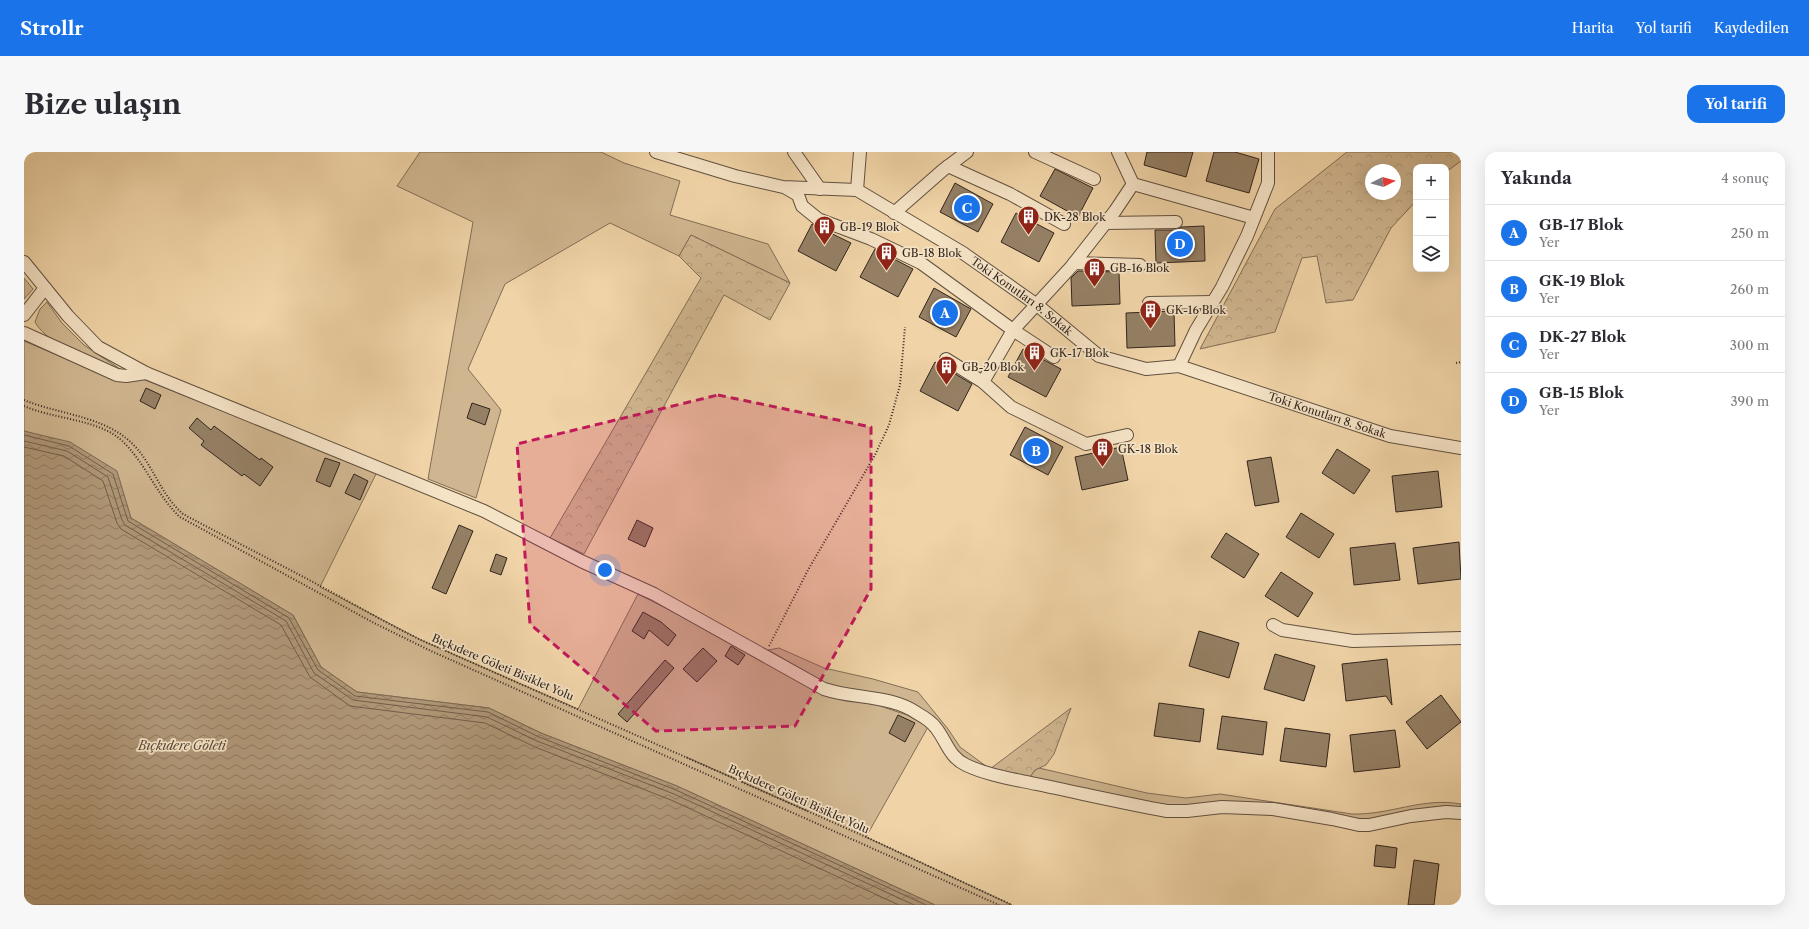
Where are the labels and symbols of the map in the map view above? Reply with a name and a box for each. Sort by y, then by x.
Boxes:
north arrow [1365,164,1401,200]
pin: C [954,193,980,223]
building icon: DK-28 Blok [1015,204,1041,237]
place label: DK-28 Blok [1044,210,1106,224]
building icon: GB-19 Blok [811,214,837,247]
place label: GB-19 Blok [840,220,900,234]
pin: D [1167,229,1193,259]
building icon: GB-18 Blok [873,240,899,273]
place label: GB-18 Blok [902,246,962,260]
street label: Toki Konutları 8. Sokak [968,254,1076,339]
building icon: GB-16 Blok [1082,255,1108,288]
place label: GB-16 Blok [1110,261,1170,275]
building icon: GK-16 Blok [1138,297,1164,330]
pin: A [932,298,958,328]
place label: GK-16 Blok [1166,303,1226,317]
building icon: GK-17 Blok [1022,340,1048,373]
place label: GK-17 Blok [1050,346,1109,360]
building icon: GB-20 Blok [933,354,959,387]
place label: GB-20 Blok [962,360,1024,374]
street label: Toki Konutları 8. Sokak [1267,389,1389,441]
pin: B [1023,436,1049,466]
building icon: GK-18 Blok [1089,436,1115,469]
place label: GK-18 Blok [1118,442,1179,456]
your location [595,560,615,580]
street label: Bıçkıdere Göleti Bisiklet Yolu [430,631,576,703]
water label: Bıçkıdere Göleti [137,738,227,753]
street label: Bıçkıdere Göleti Bisiklet Yolu [726,762,872,837]

